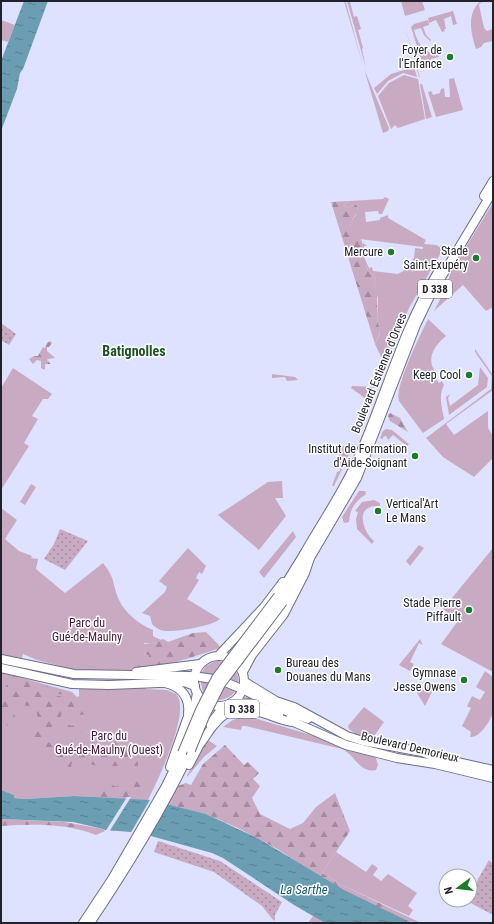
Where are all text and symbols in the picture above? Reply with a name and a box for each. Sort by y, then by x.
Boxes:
place label: Foyer de l'Enfance [399,43,442,71]
marker: Foyer de l'Enfance [445,52,455,62]
place label: Stade Saint-Exupéry [404,244,468,272]
place label: Mercure [344,245,383,259]
marker: Mercure [386,247,396,257]
marker: Stade Saint-Exupéry [471,253,481,263]
road number: D 338 [418,280,452,298]
street label: Boulevard Estienne d'Orves [348,311,410,435]
district label: Batignolles [102,343,166,359]
place label: Keep Cool [413,368,461,382]
marker: Keep Cool [464,370,474,380]
place label: Institut de Formation d'Aide-Soignant [308,442,407,470]
marker: Institut de Formation d'Aide-Soignant [410,451,420,461]
place label: Vertical'Art Le Mans [386,497,439,525]
marker: Vertical'Art Le Mans [373,506,383,516]
place label: Stade Pierre Piffault [403,596,461,624]
marker: Stade Pierre Piffault [464,605,474,615]
park label: Parc du Gué-de-Maulny [52,616,122,644]
place label: Bureau des Douanes du Mans [286,656,371,684]
marker: Bureau des Douanes du Mans [273,665,283,675]
place label: Gymnase Jesse Owens [393,666,456,694]
marker: Gymnase Jesse Owens [459,675,469,685]
road number: D 338 [225,700,259,718]
park label: Parc du Gué-de-Maulny (Ouest) [55,729,163,757]
street label: Boulevard Demorieux [360,729,460,765]
north arrow [438,868,478,908]
water label: La Sarthe [280,882,328,897]
text: N [442,885,456,895]

